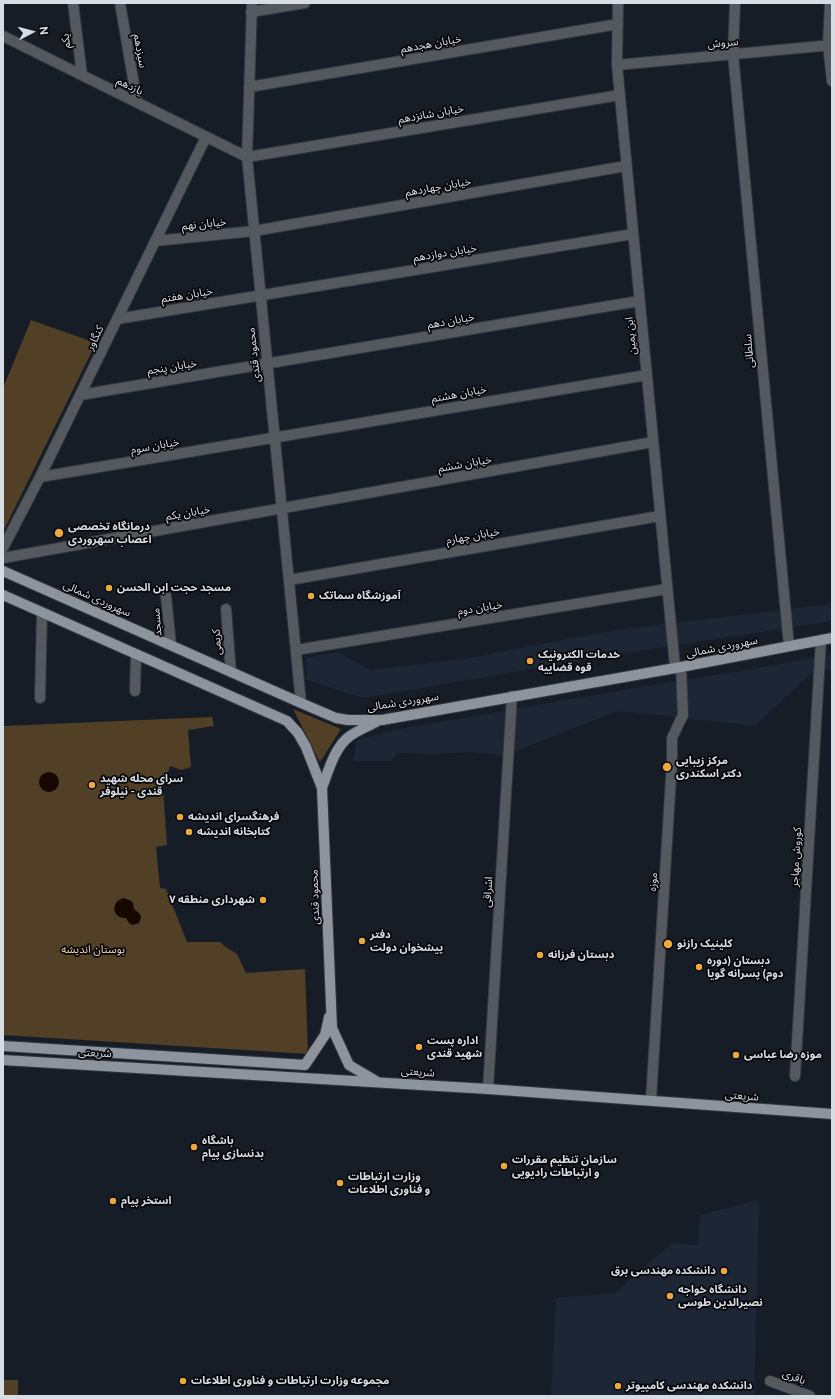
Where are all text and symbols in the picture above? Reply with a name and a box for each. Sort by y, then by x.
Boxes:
north arrow [12,12,52,52]
text: N [38,26,50,36]
street label: خیابان هجدهم [399,32,463,56]
street label: یکم [59,33,73,49]
street label: سیزدهم [131,33,149,69]
street label: سروش [707,35,739,51]
street label: یازدهم [115,74,145,98]
street label: خیابان شانزدهم [397,102,465,126]
street label: خیابان چهاردهم [404,175,472,199]
street label: خیابان نهم [181,215,227,233]
street label: خیابان دوازدهم [412,241,478,265]
street label: خیابان هفتم [160,284,214,306]
street label: خیابان دهم [426,310,476,332]
street label: ابن یمین [622,316,640,356]
street label: کنگاور [83,323,107,353]
street label: محمود قندی [245,327,263,383]
street label: سلطانی [741,333,757,369]
street label: خیابان پنجم [146,357,198,377]
street label: خیابان هشتم [430,383,488,405]
street label: خیابان سوم [130,435,180,457]
street label: خیابان ششم [437,453,493,475]
street label: خیابان یکم [165,503,211,523]
place label: درمانگاه تخصصی اعصاب سهروردی [68,520,151,546]
street label: خیابان چهارم [445,525,501,547]
marker: درمانگاه تخصصی اعصاب سهروردی [53,527,65,539]
street label: سهروردی شمالی [61,578,133,620]
place label: مسجد حجت ابن الحسن [117,581,231,595]
marker: مسجد حجت ابن الحسن [104,583,114,593]
place label: آموزشگاه سماتک [319,589,401,603]
marker: آموزشگاه سماتک [306,591,316,601]
street label: خیابان دوم [456,598,504,618]
street label: مسجد [149,607,165,637]
street label: کریمی [209,628,225,656]
street label: سهروردی شمالی [685,634,759,660]
place label: خدمات الکترونیک قوه قضاییه [538,648,620,674]
marker: خدمات الکترونیک قوه قضاییه [525,656,535,666]
street label: سهروردی شمالی [366,690,440,714]
place label: مرکز زیبایی دکتر اسکندری [676,754,742,780]
marker: مرکز زیبایی دکتر اسکندری [661,761,673,773]
place label: سرای محله شهید قندی - نیلوفر [100,772,183,798]
marker: سرای محله شهید قندی - نیلوفر [87,780,97,790]
place label: فرهنگسرای اندیشه [188,810,279,824]
marker: فرهنگسرای اندیشه [175,812,185,822]
place label: کتابخانه اندیشه [197,825,270,839]
marker: کتابخانه اندیشه [184,827,194,837]
street label: کوروش مهاجر [788,827,804,887]
street label: محمود قندی [307,869,323,925]
street label: موزه [646,872,660,892]
street label: اشراقی [480,876,496,908]
place label: شهرداری منطقه ۷ [169,893,255,907]
marker: شهرداری منطقه ۷ [258,895,268,905]
place label: دفتر پیشخوان دولت [370,928,443,954]
marker: دفتر پیشخوان دولت [357,936,367,946]
place label: کلینیک رازنو [677,937,733,951]
marker: کلینیک رازنو [662,938,674,950]
park label: بوستان اندیشه [61,943,125,957]
place label: دبستان فرزانه [548,948,614,962]
marker: دبستان فرزانه [535,950,545,960]
place label: دبستان (دوره دوم) پسرانه گویا [707,954,783,980]
marker: دبستان (دوره دوم) پسرانه گویا [694,962,704,972]
place label: اداره پست شهید قندی [427,1034,482,1060]
marker: اداره پست شهید قندی [414,1042,424,1052]
street label: شریعتی [78,1046,112,1060]
place label: موزه رضا عباسی [744,1048,822,1062]
marker: موزه رضا عباسی [731,1050,741,1060]
street label: شریعتی [401,1064,435,1080]
street label: شریعتی [725,1088,759,1104]
place label: باشگاه بدنسازی پیام [202,1134,264,1160]
marker: باشگاه بدنسازی پیام [189,1142,199,1152]
place label: سازمان تنظیم مقررات و ارتباطات رادیویی [512,1153,617,1179]
marker: سازمان تنظیم مقررات و ارتباطات رادیویی [499,1161,509,1171]
place label: وزارت ارتباطات و فناوری اطلاعات [348,1170,430,1196]
marker: وزارت ارتباطات و فناوری اطلاعات [335,1178,345,1188]
place label: استخر پیام [121,1194,172,1208]
marker: استخر پیام [108,1196,118,1206]
place label: دانشکده مهندسی برق [611,1264,716,1278]
marker: دانشکده مهندسی برق [719,1266,729,1276]
place label: دانشگاه خواجه نصیرالدین طوسی [678,1283,763,1309]
marker: دانشگاه خواجه نصیرالدین طوسی [665,1291,675,1301]
street label: باقری [781,1367,807,1387]
place label: مجموعه وزارت ارتباطات و فناوری اطلاعات [191,1374,389,1388]
marker: مجموعه وزارت ارتباطات و فناوری اطلاعات [178,1376,188,1386]
place label: دانشکده مهندسی کامپیوتر [626,1379,752,1393]
marker: دانشکده مهندسی کامپیوتر [613,1381,623,1391]

